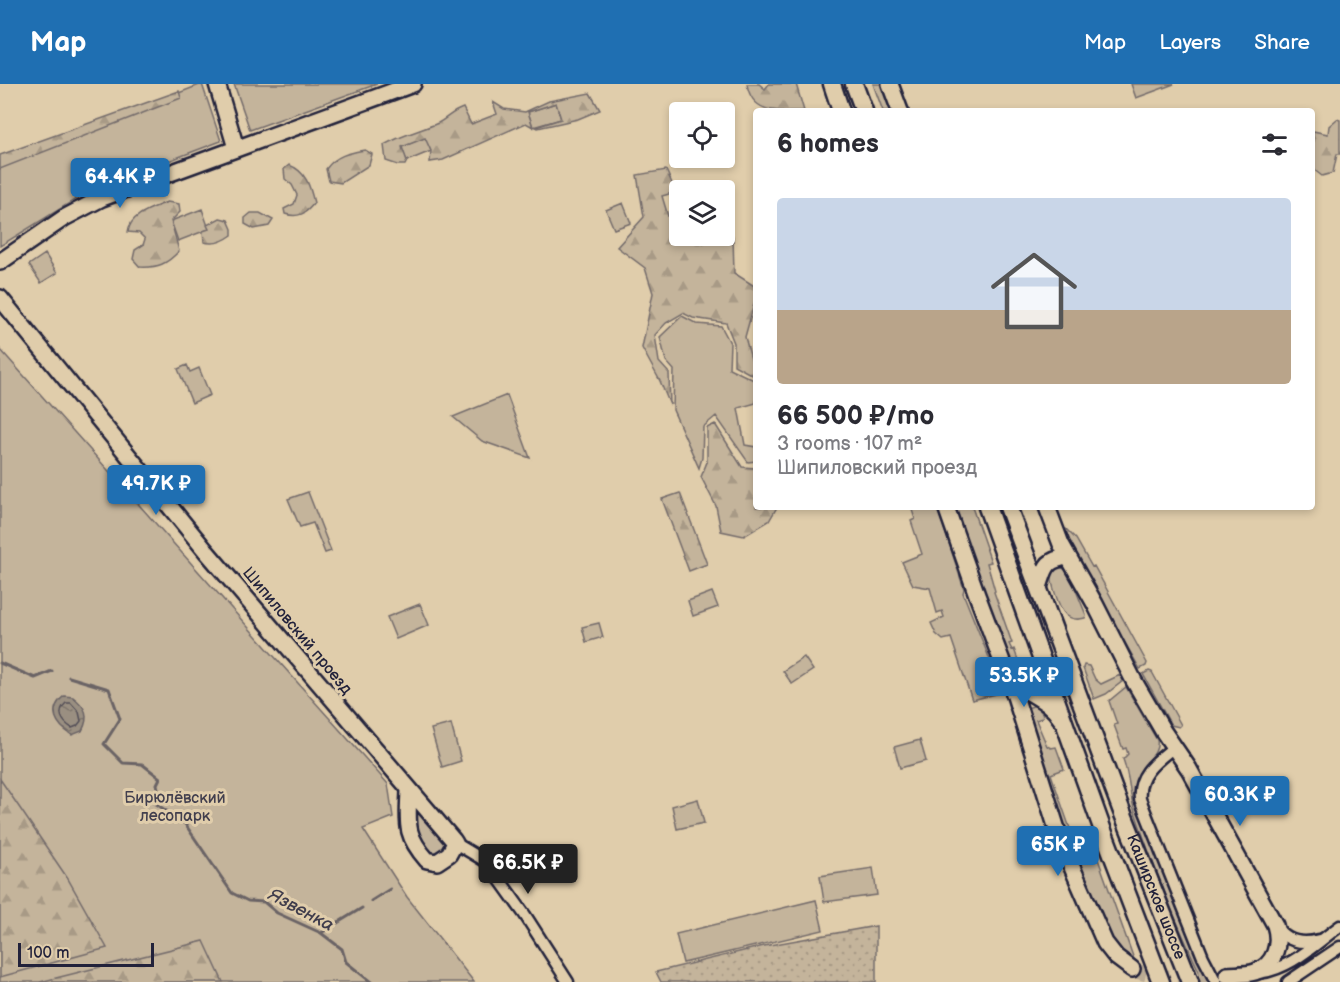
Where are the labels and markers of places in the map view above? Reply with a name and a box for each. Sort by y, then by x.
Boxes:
pin: 64.4K ₽ [65,158,175,209]
pin: 49.7K ₽ [101,465,211,516]
pin: 53.5K ₽ [969,657,1079,708]
pin: 60.3K ₽ [1185,776,1295,827]
pin: 65K ₽ [1016,826,1100,877]
pin: 66.5K ₽ [473,844,583,895]

